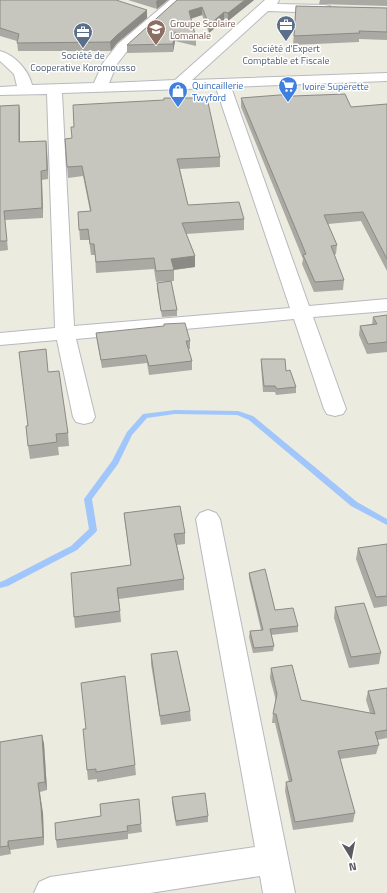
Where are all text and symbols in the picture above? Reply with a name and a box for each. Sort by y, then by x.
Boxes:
office icon: Société d'Expert Comptable et Fiscale [275,14,297,42]
place label: Groupe Scolaire Lomanale [170,16,236,43]
school or university icon: Groupe Scolaire Lomanale [145,18,167,46]
office icon: Société de Cooperative Koromousso [72,21,94,49]
place label: Société d'Expert Comptable et Fiscale [242,41,330,68]
place label: Société de Cooperative Koromousso [30,48,136,75]
supermarket icon: Ivoire Supérette [277,75,299,103]
place label: Quincaillerie Twyford [192,78,243,105]
place label: Ivoire Supérette [302,79,369,94]
shop icon: Quincaillerie Twyford [167,80,189,108]
north arrow [331,837,371,877]
text: N [348,858,358,875]

